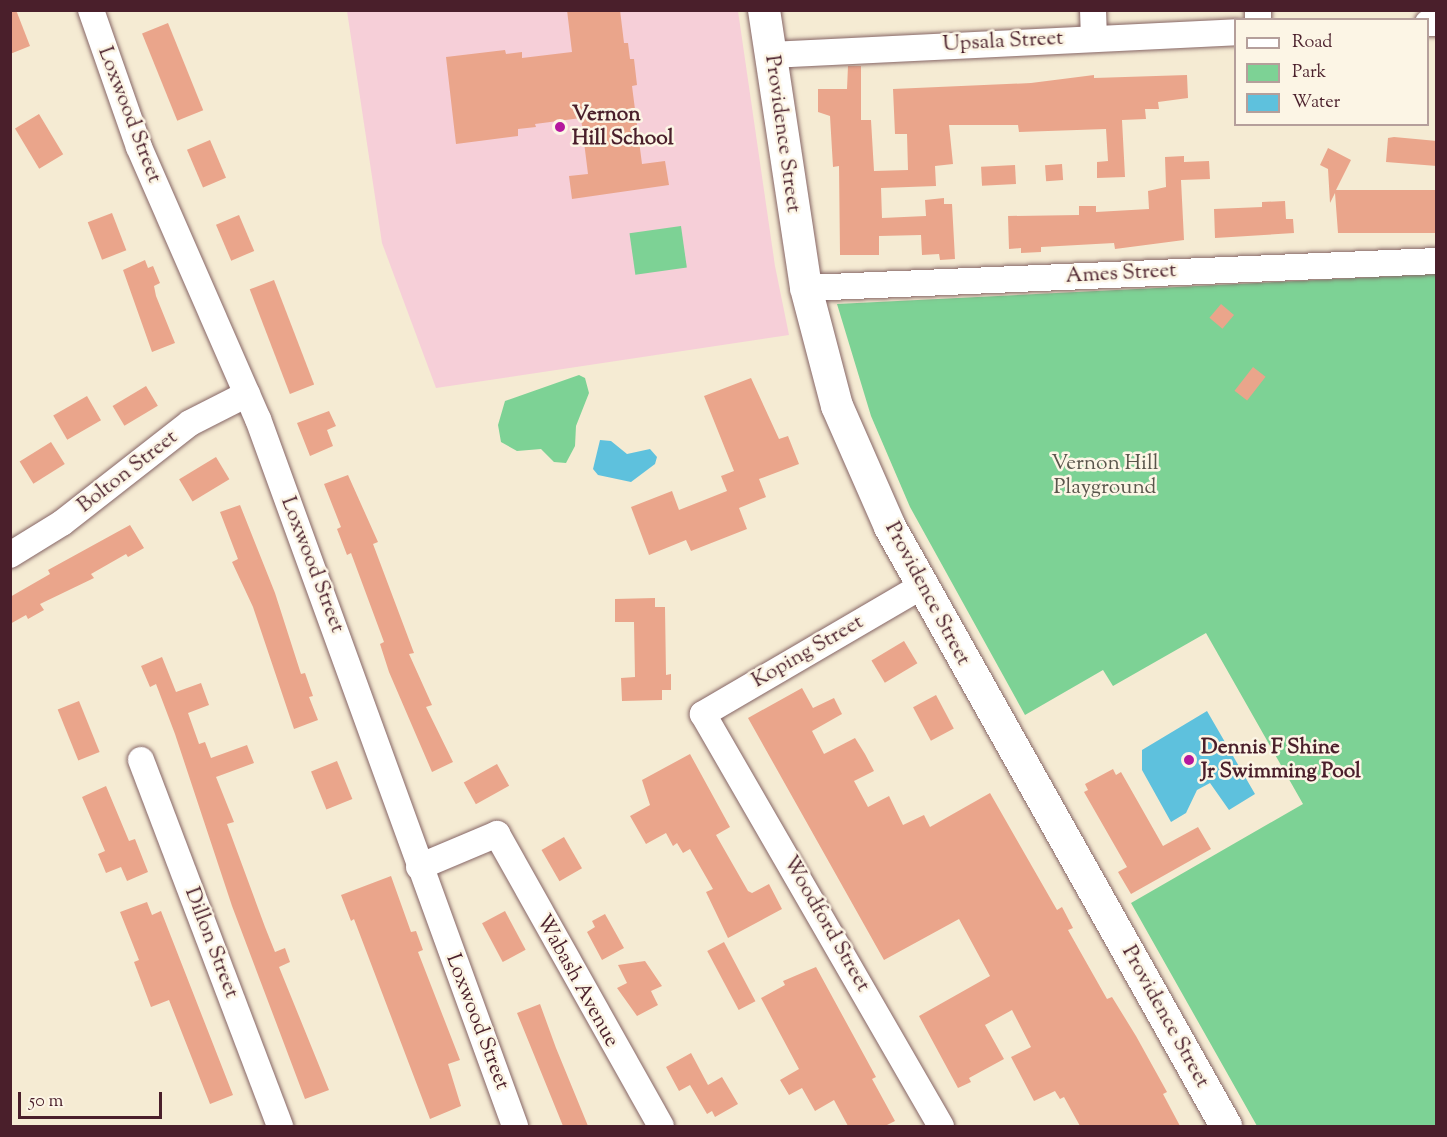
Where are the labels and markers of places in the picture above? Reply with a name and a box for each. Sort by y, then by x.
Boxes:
place label: Vernon Hill School [572,102,674,152]
marker: Vernon Hill School [553,120,567,134]
place label: Dennis F Shine Jr Swimming Pool [1201,735,1361,785]
marker: Dennis F Shine Jr Swimming Pool [1182,753,1196,767]

